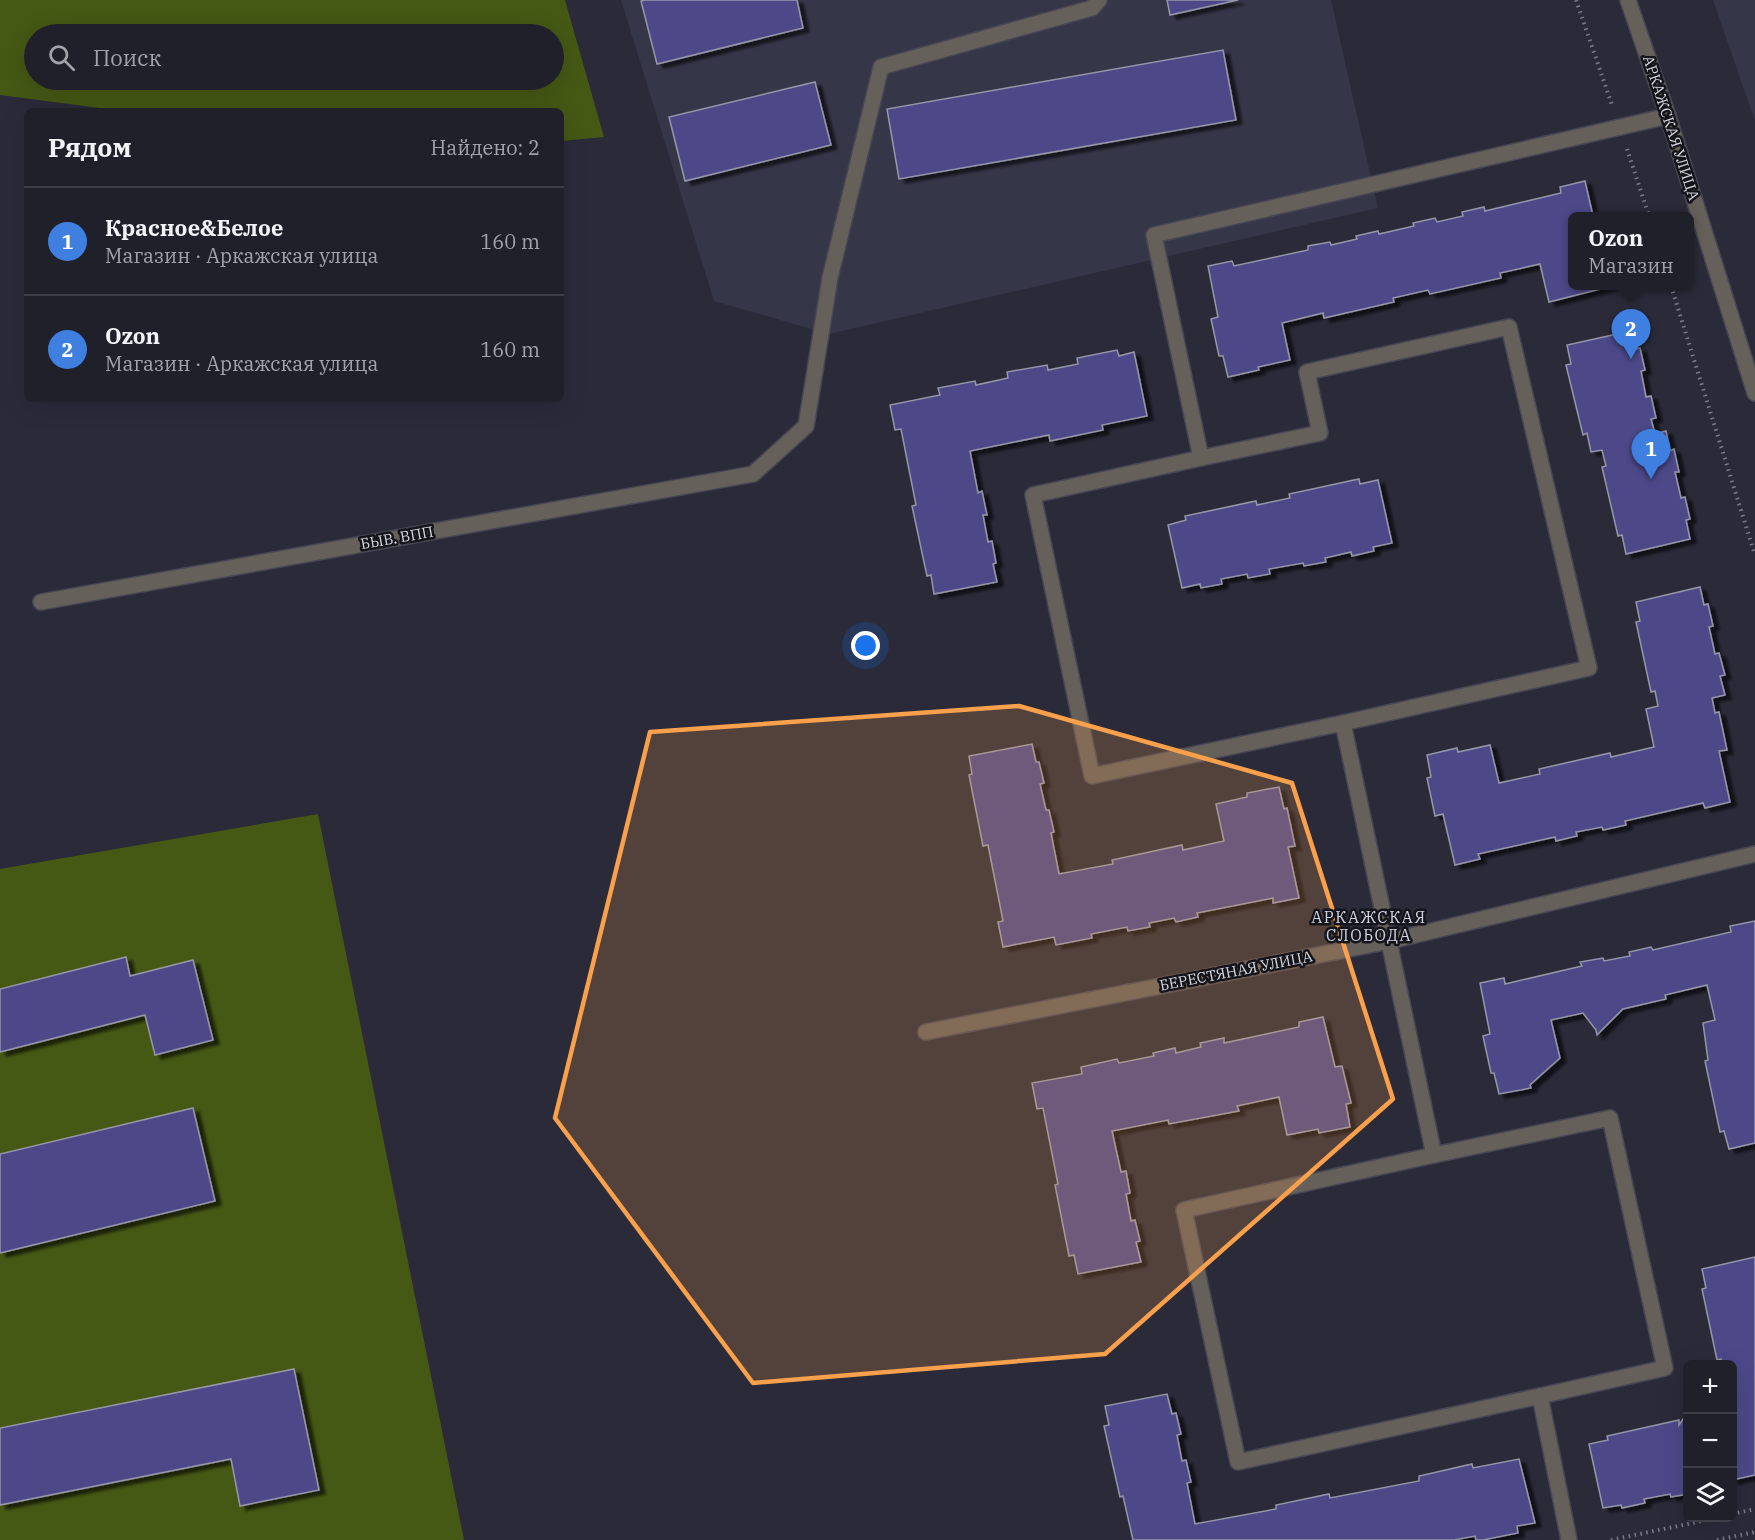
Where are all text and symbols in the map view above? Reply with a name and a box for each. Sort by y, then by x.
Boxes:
search box [24,24,564,90]
icon: search [45,41,78,74]
text: Поиск [93,43,161,72]
street label: АРКАЖСКАЯ УЛИЦА [1639,53,1704,204]
text: Рядом [48,130,132,164]
text: Найдено: 2 [431,134,540,161]
popup [1568,212,1694,290]
text: Красное&Белое [105,213,283,242]
text: Ozon [1588,223,1643,252]
text: 1 [62,228,74,255]
text: 160 m [480,228,540,255]
text: Магазин · Аркажская улица [105,242,379,269]
text: Магазин [1588,252,1674,279]
pin: 2 [1612,310,1650,359]
text: Ozon [105,321,160,350]
text: 2 [62,336,74,363]
text: 160 m [480,336,540,363]
text: Магазин · Аркажская улица [105,350,379,377]
pin: 1 [1632,430,1670,479]
street label: БЫВ. ВПП [359,522,435,553]
your location [851,631,880,660]
district label: АРКАЖСКАЯ СЛОБОДА [1311,907,1427,945]
street label: БЕРЕСТЯНАЯ УЛИЦА [1158,946,1315,995]
map controls [1683,1360,1737,1522]
button: + [1683,1360,1737,1414]
button: − [1683,1414,1737,1468]
button: layers [1683,1468,1737,1522]

